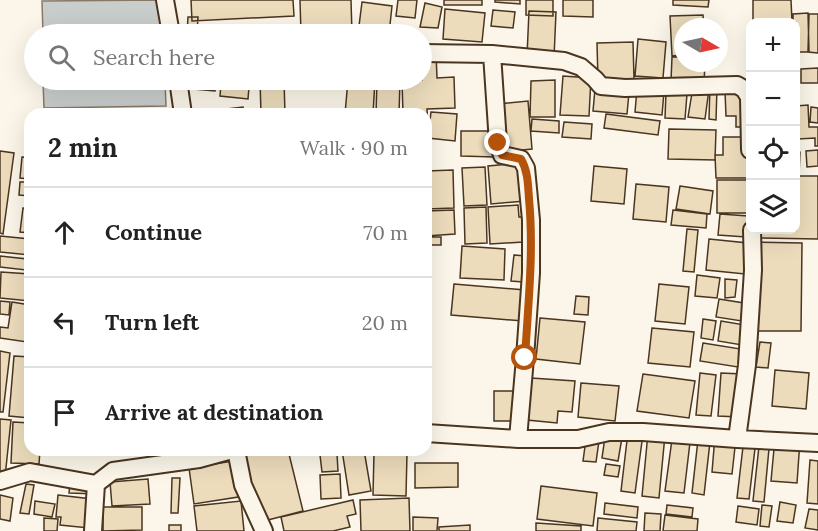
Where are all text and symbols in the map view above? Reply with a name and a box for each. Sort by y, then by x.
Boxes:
north arrow [674,18,728,72]
map controls [746,18,800,234]
button: + [746,18,800,72]
search box [24,24,432,90]
icon: search [45,41,78,74]
text: Search here [93,43,215,71]
button: − [746,72,800,126]
button: locate [746,126,800,180]
route end [484,129,510,155]
text: 2 min [48,131,118,164]
text: Walk · 90 m [300,135,408,160]
button: layers [746,180,800,234]
icon: ahead [48,216,81,249]
text: Continue [105,218,202,246]
text: 70 m [363,220,408,245]
icon: left [48,306,81,339]
text: Turn left [105,308,199,336]
text: 20 m [362,310,408,335]
route start [511,344,537,370]
icon: arrive [48,396,81,429]
text: Arrive at destination [105,398,323,426]

